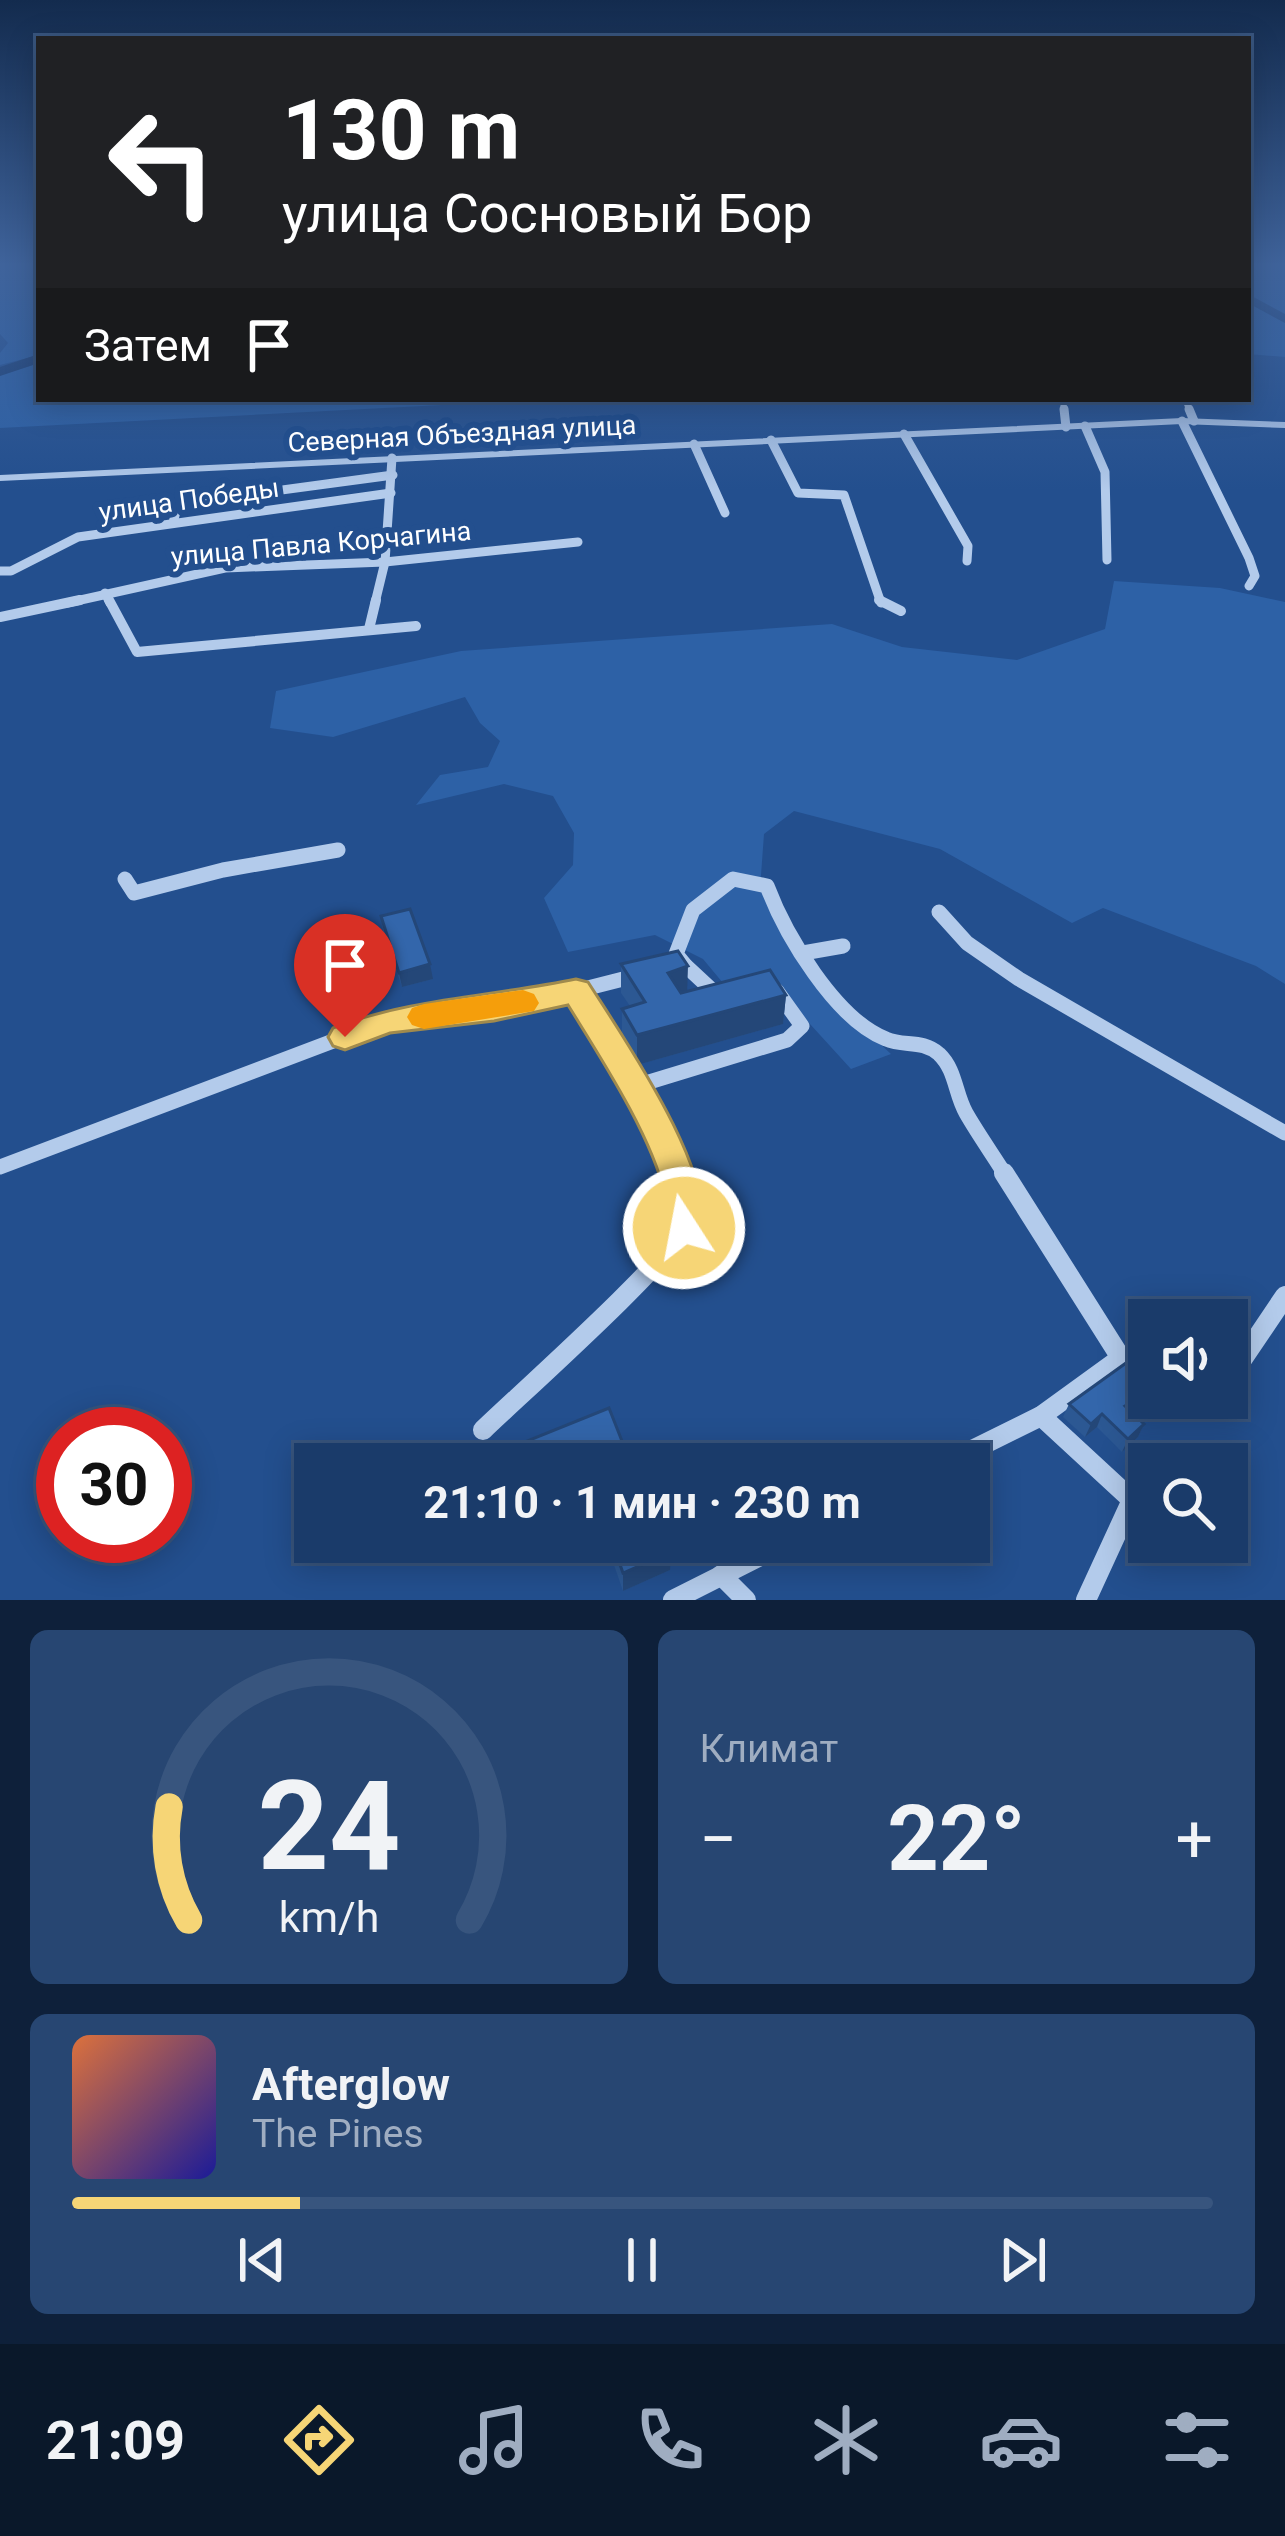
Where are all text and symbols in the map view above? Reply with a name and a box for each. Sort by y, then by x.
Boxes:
text: 130 m [282,81,520,180]
icon: left [84,84,240,240]
text: улица Сосновый Бор [282,182,812,245]
icon: arrive [236,312,302,378]
text: Затем [84,319,212,372]
street label: Северная Объездная улица [287,409,637,459]
street label: улица Победы [97,471,281,529]
street label: улица Павла Корчагина [170,515,472,573]
pin [294,914,396,1037]
icon: arrive [312,932,378,998]
position arrow [621,1165,747,1291]
map controls [1128,1299,1248,1563]
button: sound [1128,1299,1248,1419]
speed limit sign: 30 [36,1407,192,1563]
button: search [1128,1443,1248,1563]
text: 21:10 · 1 мин · 230 m [423,1476,861,1529]
text: Климат [700,1726,838,1772]
text: 24 [257,1753,400,1899]
text: 22° [887,1787,1026,1892]
text: − [700,1801,737,1878]
text: + [1176,1801,1213,1878]
text: km/h [278,1892,379,1942]
text: Afterglow [252,2058,450,2111]
text: The Pines [252,2111,424,2157]
icon: previous [229,2227,295,2293]
icon: pause [609,2227,675,2293]
icon: next [990,2227,1056,2293]
icon: directions [277,2398,361,2482]
icon: music [452,2398,536,2482]
icon: phone [628,2398,712,2482]
icon: climate [804,2398,888,2482]
icon: car [979,2398,1063,2482]
icon: filters [1155,2398,1239,2482]
text: 21:09 [46,2409,185,2472]

